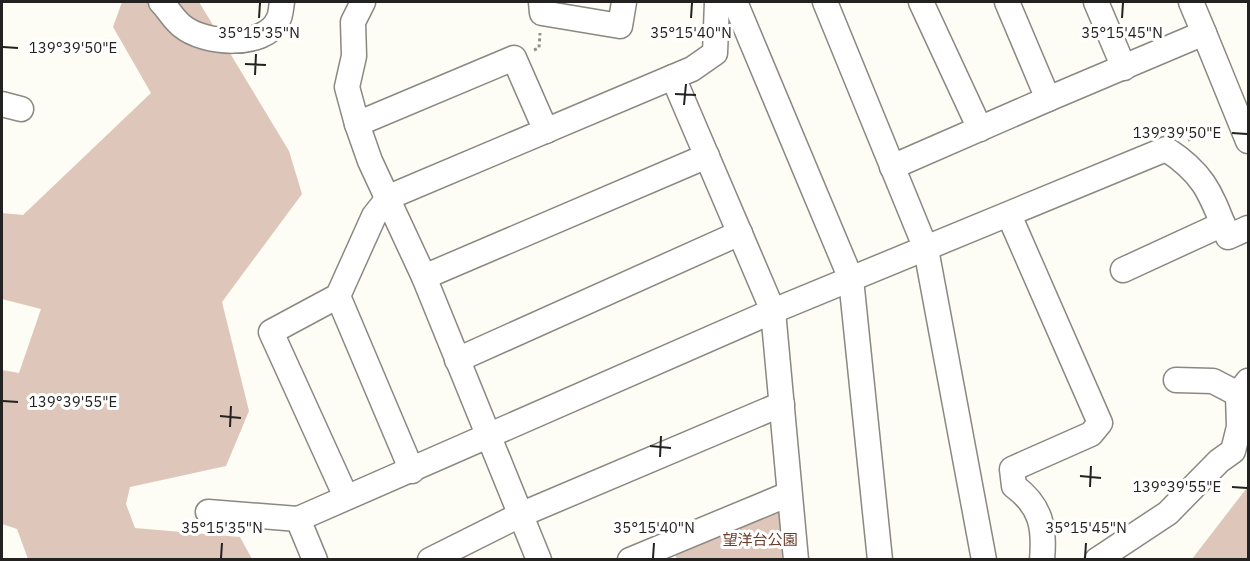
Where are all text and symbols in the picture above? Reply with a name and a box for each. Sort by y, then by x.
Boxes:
text: 35°15'35"N [218,23,300,42]
text: 35°15'40"N [650,23,732,42]
text: 35°15'45"N [1081,23,1163,42]
text: 139°39'50"E [29,38,117,57]
text: 139°39'50"E [1133,123,1221,142]
text: 139°39'55"E [29,392,117,411]
text: 139°39'55"E [1133,477,1221,496]
text: 35°15'35"N [181,518,263,537]
text: 35°15'40"N [613,518,695,537]
text: 35°15'45"N [1045,518,1127,537]
park label: 望洋台公園 [722,530,798,549]

